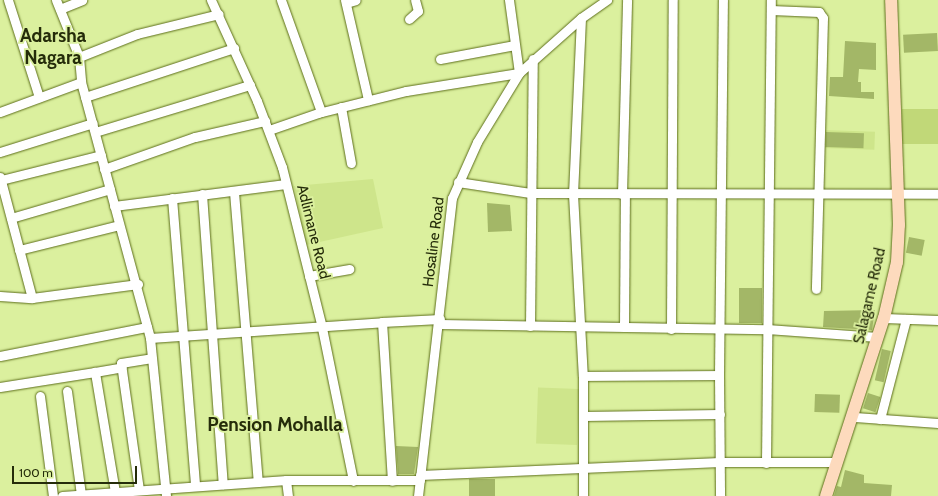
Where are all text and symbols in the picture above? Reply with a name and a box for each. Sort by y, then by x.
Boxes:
district label: Adarsha Nagara [20,25,86,69]
street label: Adlimane Road [293,183,333,281]
street label: Hosaline Road [420,196,448,288]
street label: Salagame Road [850,246,890,346]
district label: Pension Mohalla [207,414,343,436]
scale bar [14,458,139,484]
text: 100 m [19,465,53,480]

